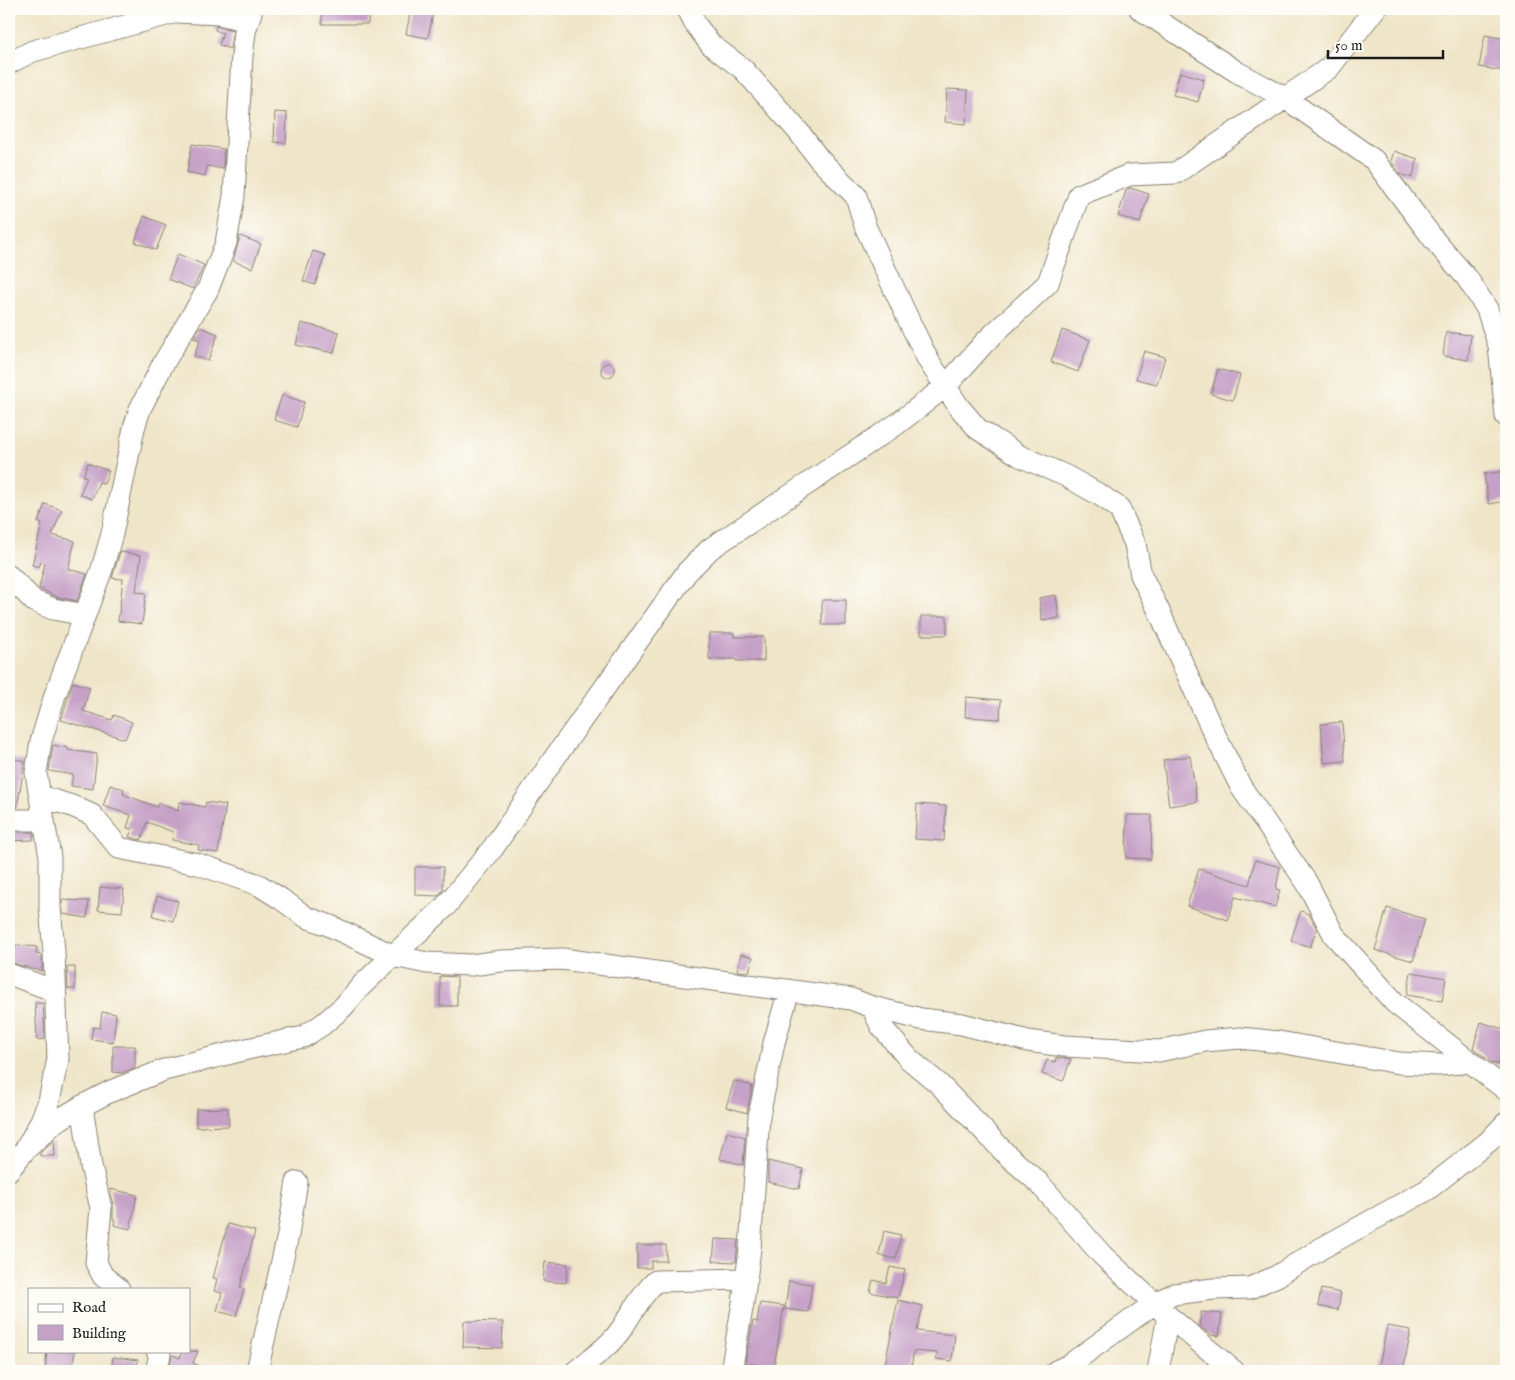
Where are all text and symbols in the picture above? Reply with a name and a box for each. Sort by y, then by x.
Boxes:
scale bar [1328,28,1442,60]
text: 50 m [1335,36,1363,55]
legend [28,1288,190,1352]
text: Road [72,1298,107,1317]
text: Building [72,1324,127,1343]

